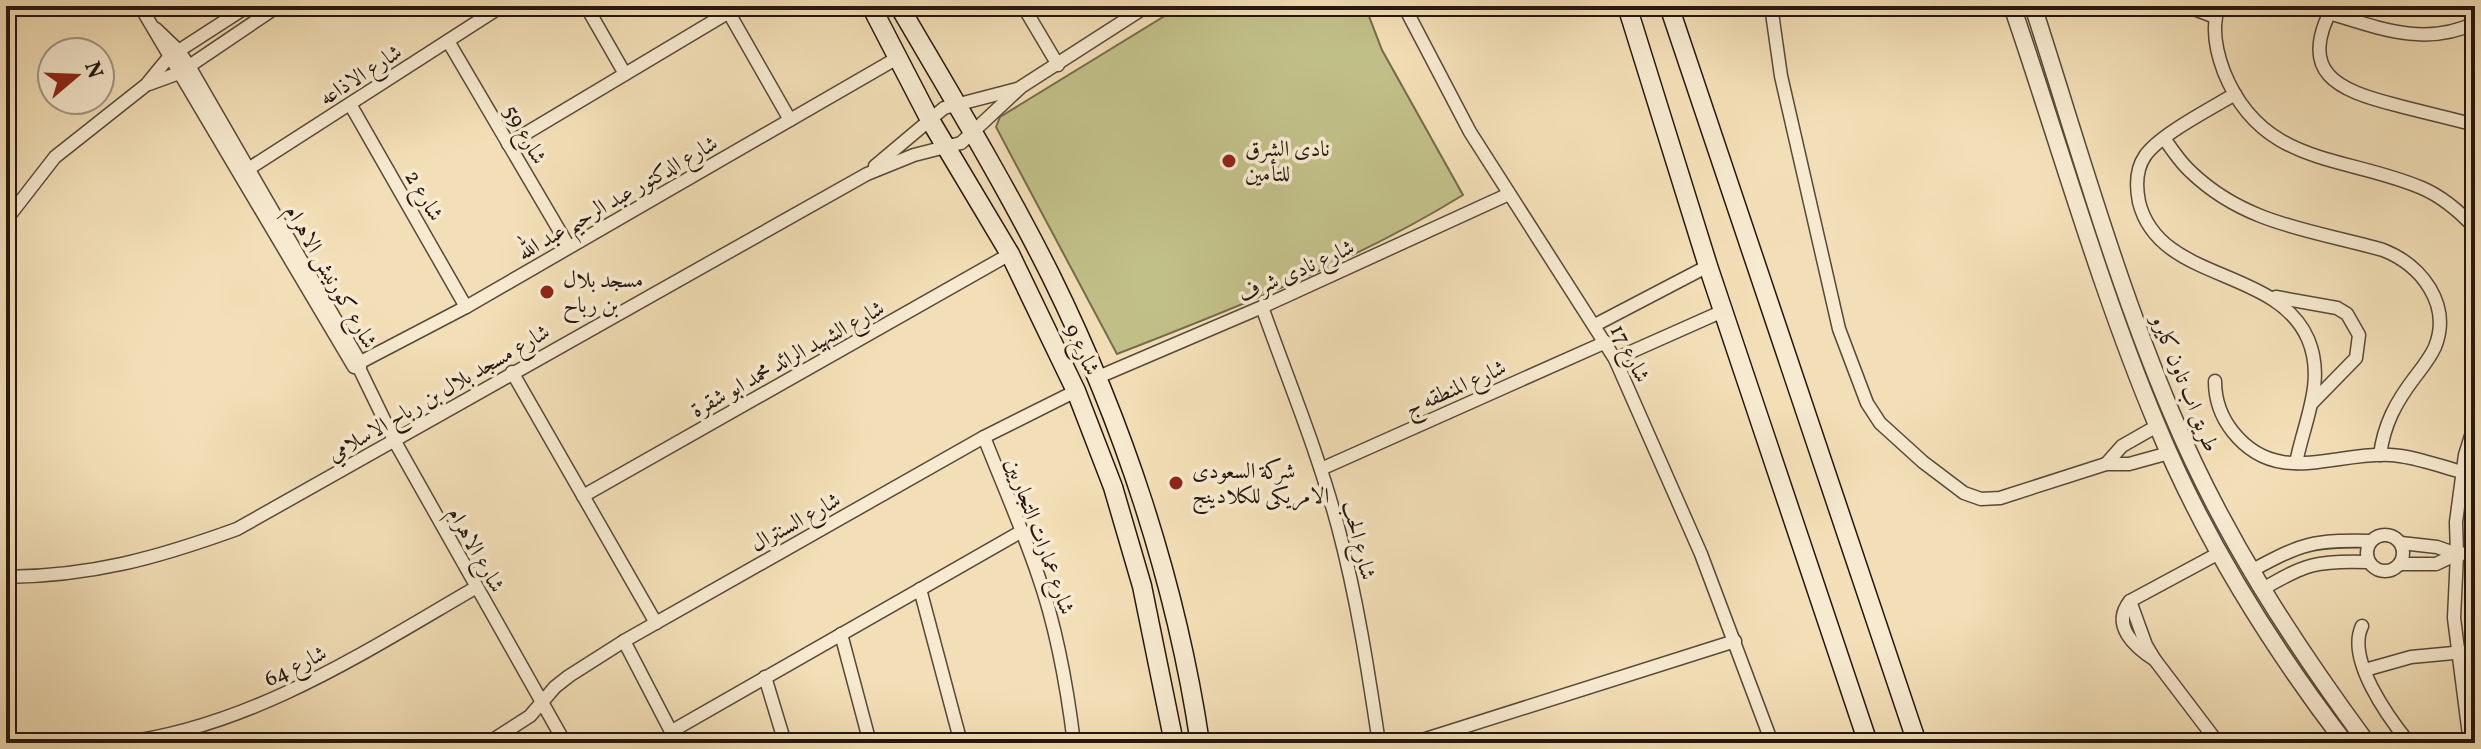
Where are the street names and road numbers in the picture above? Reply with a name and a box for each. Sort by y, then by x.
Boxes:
street label: شارع الاذاعه [314,38,409,115]
street label: شارع 59 [494,100,553,171]
street label: شارع الدكتور عبد الرحيم عبد الله [510,126,726,273]
street label: شارع 2 [395,165,450,228]
street label: شارع كورنيش الاهرام [274,199,384,356]
street label: شارع نادى شرف [1234,233,1360,313]
street label: شارع الشهيد الرائد محمد ابو شقرة [686,294,891,427]
street label: طريق اب تاون كايرو [2141,309,2225,457]
street label: شارع مسجد بلال بن رباح الاسلامي [322,318,557,472]
street label: شارع 9 [1054,319,1106,382]
street label: شارع 17 [1600,320,1657,389]
street label: شارع المنطقه ج [1400,353,1513,427]
street label: شارع عمارات التجاريين [995,454,1081,620]
street label: شارع السنترال [745,486,848,562]
street label: شارع الحب [1332,498,1382,584]
street label: شارع الاهرام [437,502,511,600]
street label: شارع 64 [260,639,333,697]

